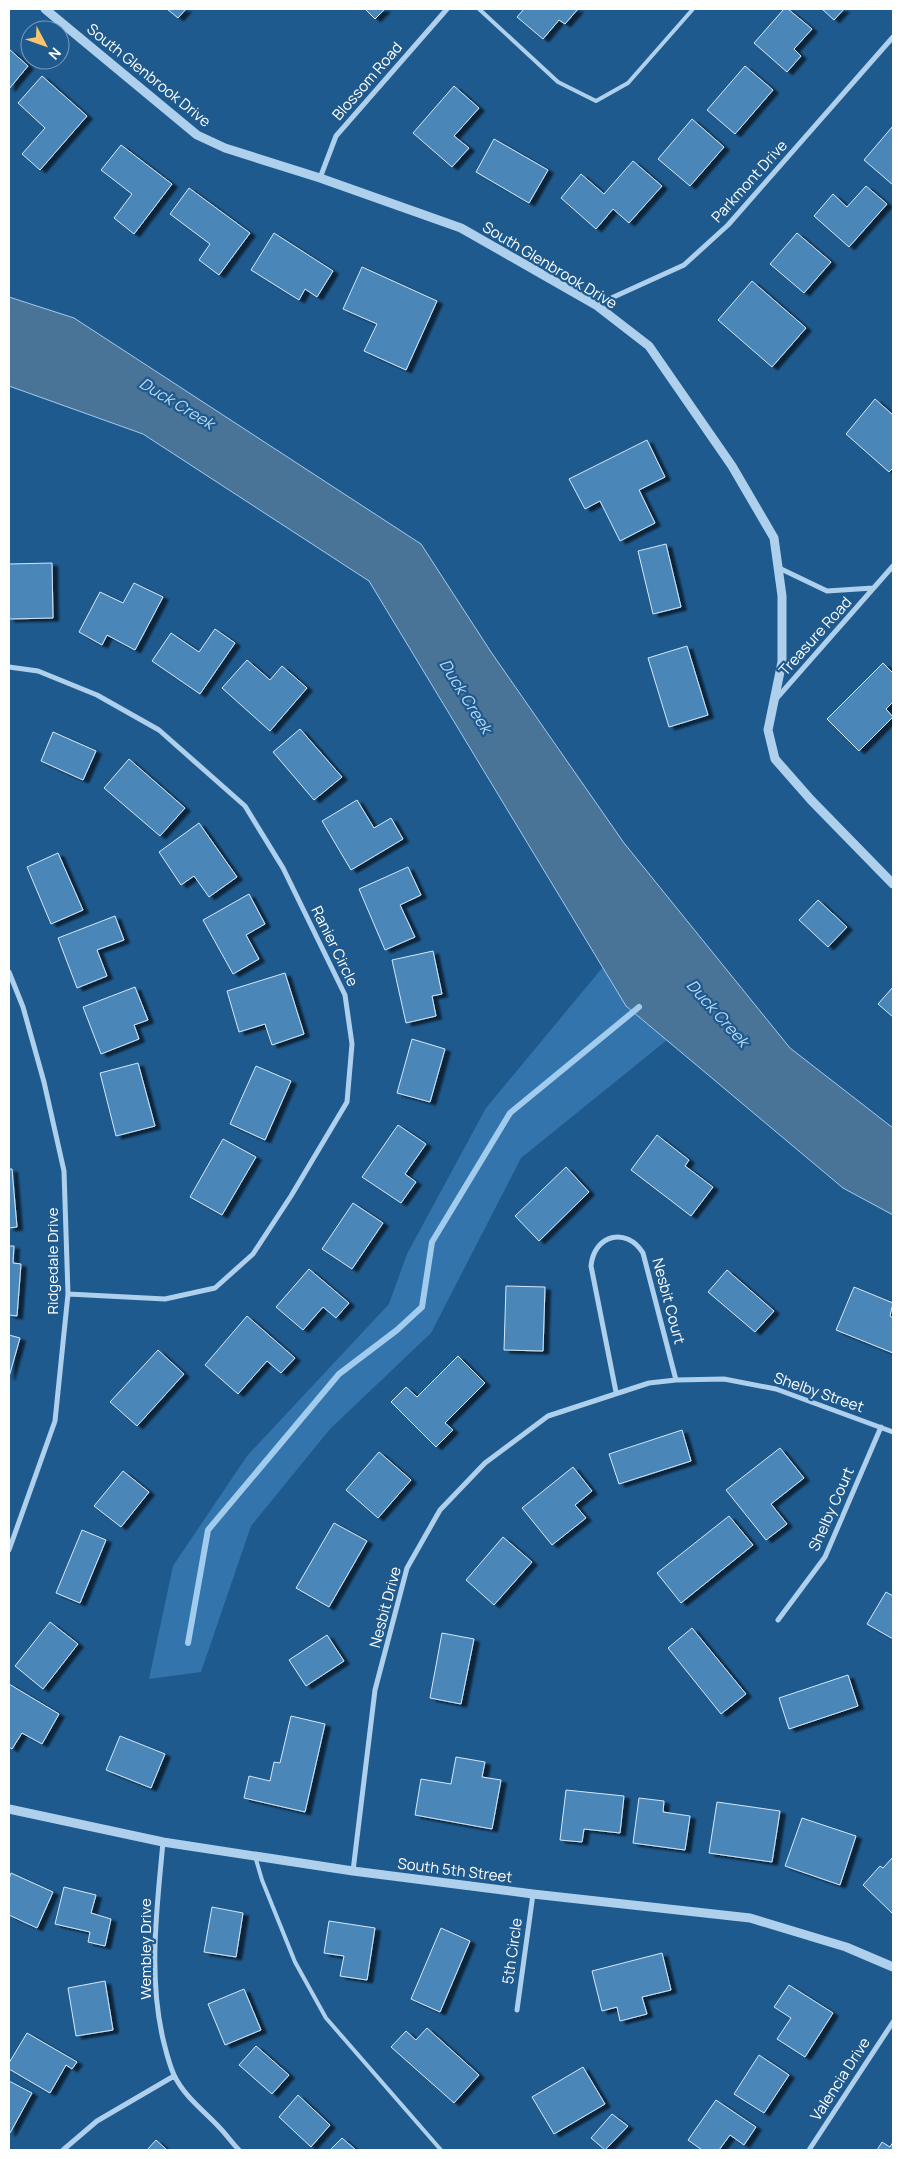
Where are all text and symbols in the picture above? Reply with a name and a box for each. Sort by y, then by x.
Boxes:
street label: South Glenbrook Drive [83,18,216,132]
north arrow [20,20,70,70]
street label: Blossom Road [327,37,407,125]
text: N [45,44,66,64]
street label: Parkmont Drive [706,135,792,227]
street label: South Glenbrook Drive [479,216,622,314]
water label: Duck Creek [135,372,220,435]
street label: Treasure Road [774,592,856,680]
water label: Duck Creek [434,655,499,739]
street label: Ranier Circle [306,902,364,990]
water label: Duck Creek [682,974,756,1053]
street label: Ridgedale Drive [42,1207,63,1315]
street label: Nesbit Court [647,1256,691,1346]
street label: Shelby Street [771,1367,867,1417]
street label: Shelby Court [803,1464,859,1554]
street label: Nesbit Drive [364,1564,406,1650]
street label: South 5th Street [396,1853,514,1887]
street label: Wembley Drive [135,1898,156,2000]
street label: 5th Circle [497,1916,527,1985]
street label: Valencia Drive [805,2033,875,2125]

